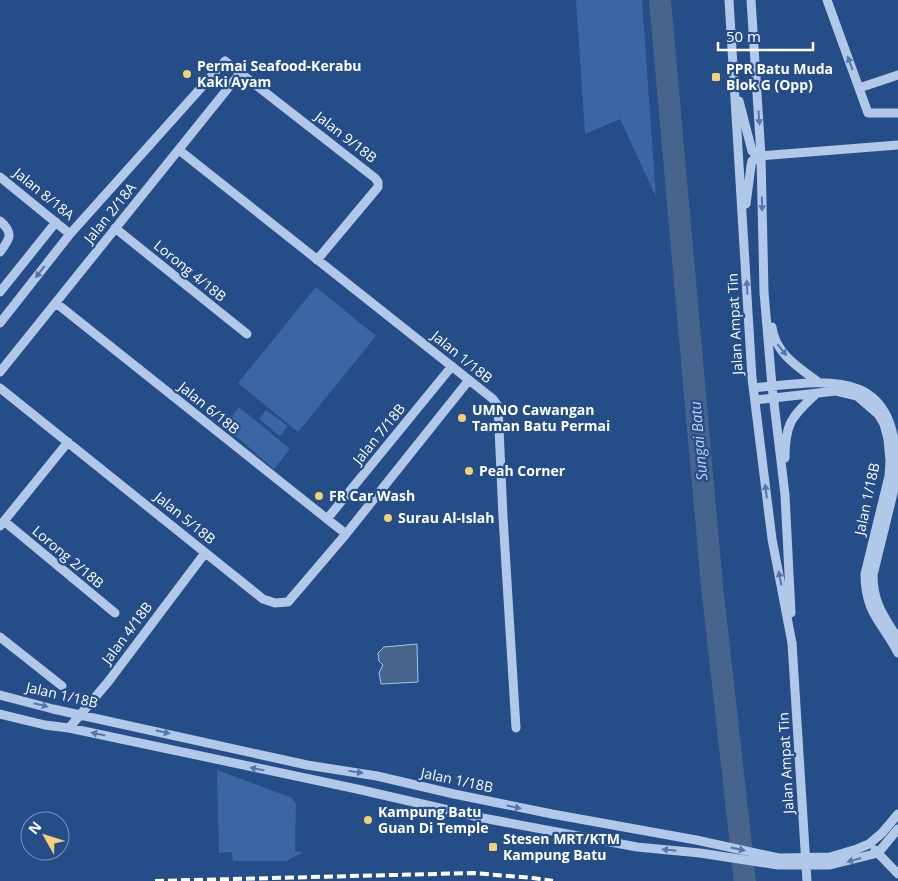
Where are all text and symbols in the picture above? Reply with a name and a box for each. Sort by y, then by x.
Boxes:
scale bar [718,20,813,52]
text: 50 m [726,26,761,46]
one-way arrow [846,55,854,70]
place label: Permai Seafood-Kerabu Kaki Ayam [197,56,362,91]
place label: PPR Batu Muda Blok G (Opp) [726,59,833,94]
marker: Permai Seafood-Kerabu Kaki Ayam [181,68,193,80]
marker: PPR Batu Muda Blok G (Opp) [710,71,722,83]
street label: Jalan 9/18B [310,105,381,167]
one-way arrow [755,111,763,127]
street label: Jalan 8/18A [8,162,79,224]
street label: Jalan 2/18A [78,178,140,249]
one-way arrow [758,197,766,213]
street label: Lorong 4/18B [150,236,230,306]
one-way arrow [35,265,45,279]
street label: Jalan Ampat Tin [722,273,747,377]
one-way arrow [742,279,750,295]
street label: Jalan 1/18B [426,325,497,387]
one-way arrow [777,344,788,357]
street label: Jalan 6/18B [173,376,244,438]
street label: Jalan 7/18B [347,399,409,470]
place label: UMNO Cawangan Taman Batu Permai [472,400,610,435]
water label: Sungai Batu [685,400,711,482]
marker: UMNO Cawangan Taman Batu Permai [456,412,468,424]
place label: Peah Corner [479,461,566,480]
street label: Jalan 1/18B [849,461,883,539]
marker: Peah Corner [463,465,475,477]
one-way arrow [762,483,770,499]
street label: Jalan 5/18B [149,486,220,548]
place label: FR Car Wash [329,486,415,505]
marker: FR Car Wash [313,490,325,502]
place label: Surau Al-Islah [398,508,495,527]
marker: Surau Al-Islah [382,512,394,524]
street label: Lorong 2/18B [29,521,108,592]
one-way arrow [775,570,783,586]
street label: Jalan 4/18B [96,598,156,669]
street label: Jalan 1/18B [22,677,100,712]
one-way arrow [33,701,48,709]
street label: Jalan Ampat Tin [773,712,798,816]
one-way arrow [156,728,171,736]
one-way arrow [90,730,106,738]
street label: Jalan 1/18B [417,762,495,796]
one-way arrow [250,765,265,773]
one-way arrow [348,769,364,777]
place label: Kampung Batu Guan Di Temple [378,802,488,837]
one-way arrow [507,803,523,811]
north arrow [20,811,70,861]
marker: Kampung Batu Guan Di Temple [362,814,374,826]
text: N [24,817,45,838]
place label: Stesen MRT/KTM Kampung Batu [503,829,620,864]
marker: Stesen MRT/KTM Kampung Batu [487,841,499,853]
one-way arrow [730,845,745,853]
one-way arrow [660,846,676,854]
one-way arrow [846,856,861,864]

